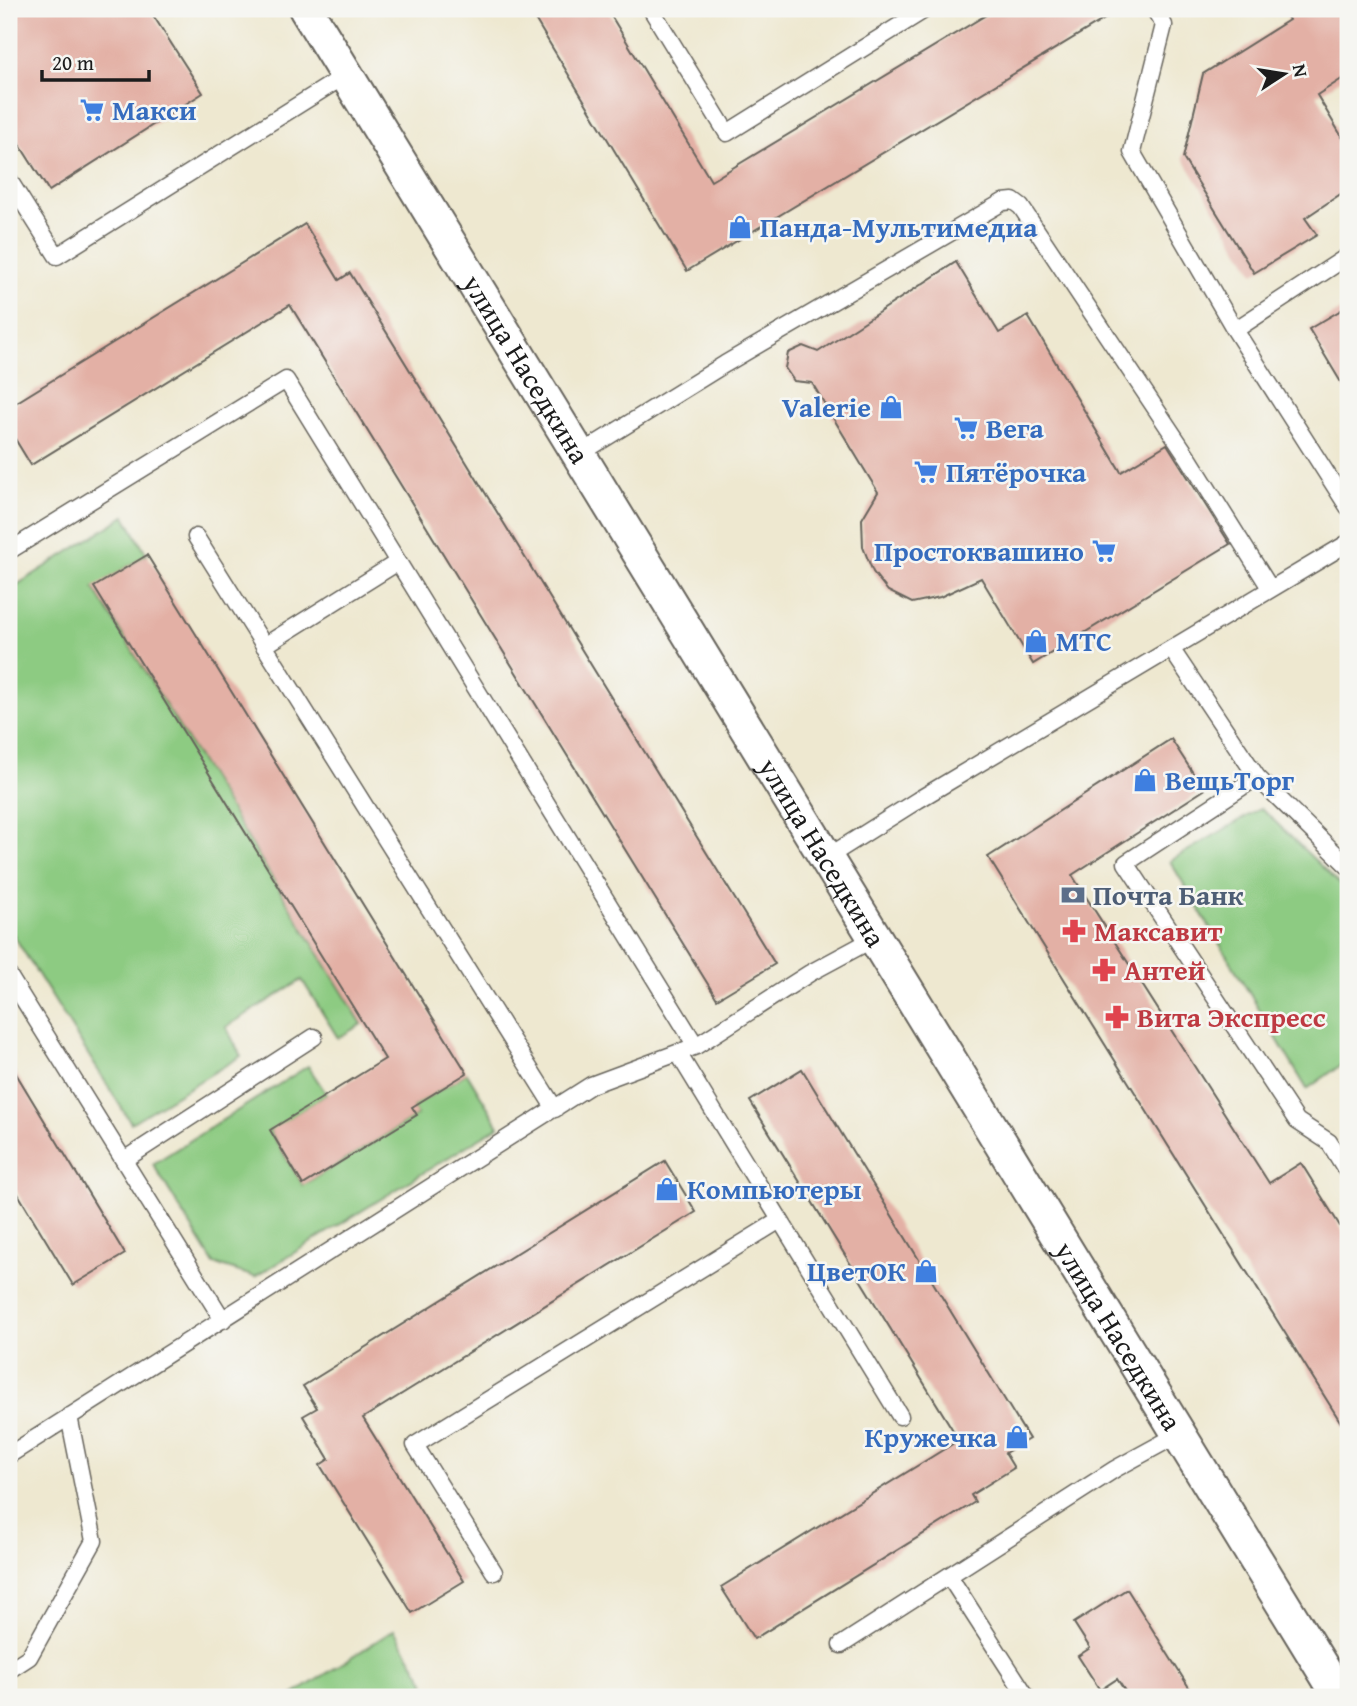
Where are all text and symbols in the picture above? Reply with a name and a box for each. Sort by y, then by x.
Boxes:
scale bar [42,38,149,82]
north arrow [1248,38,1318,108]
text: 20 m [52,47,94,78]
text: N [1286,61,1316,80]
place label: Макси [112,89,196,130]
supermarket icon: Макси [78,96,106,124]
place label: Панда-Мультимедиа [760,206,1038,247]
shop icon: Панда-Мультимедиа [726,213,754,241]
street label: улица Наседкина [453,265,601,472]
place label: Valerie [782,386,871,427]
shop icon: Valerie [877,393,905,421]
place label: Вега [986,407,1045,448]
supermarket icon: Вега [952,414,980,442]
place label: Пятёрочка [946,451,1087,492]
supermarket icon: Пятёрочка [912,458,940,486]
place label: Простоквашино [874,530,1084,571]
supermarket icon: Простоквашино [1090,537,1118,565]
place label: МТС [1056,620,1112,661]
shop icon: МТС [1022,627,1050,655]
street label: улица Наседкина [749,749,897,955]
place label: ВещьТорг [1165,759,1295,800]
shop icon: ВещьТорг [1131,766,1159,794]
place label: Почта Банк [1093,874,1245,915]
bank icon: Почта Банк [1059,881,1087,909]
place label: Максавит [1094,910,1223,951]
pharmacy icon: Максавит [1060,917,1088,945]
place label: Антей [1124,949,1205,990]
pharmacy icon: Антей [1090,956,1118,984]
place label: Вита Экспресс [1137,996,1326,1037]
pharmacy icon: Вита Экспресс [1103,1003,1131,1031]
place label: Компьютеры [687,1168,862,1209]
shop icon: Компьютеры [653,1175,681,1203]
street label: улица Наседкина [1045,1232,1193,1439]
place label: ЦветОК [807,1250,906,1291]
shop icon: ЦветОК [912,1257,940,1285]
place label: Кружечка [865,1416,998,1457]
shop icon: Кружечка [1003,1423,1031,1451]

